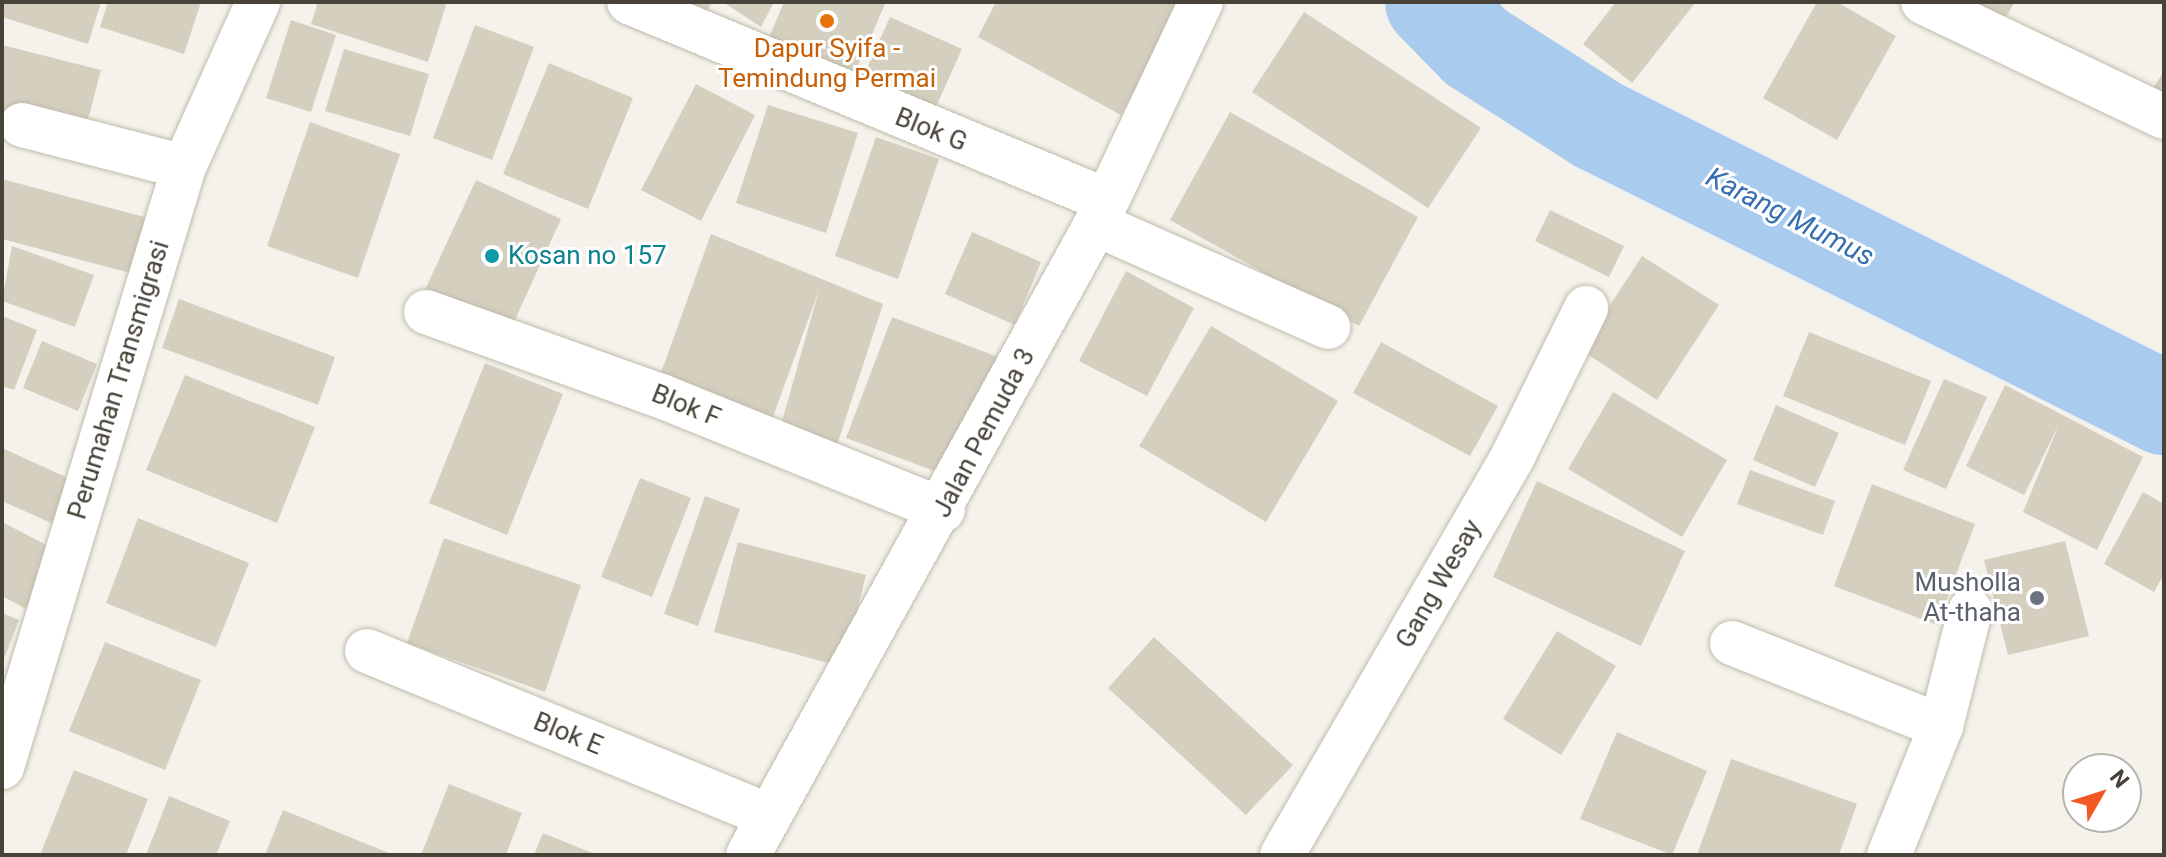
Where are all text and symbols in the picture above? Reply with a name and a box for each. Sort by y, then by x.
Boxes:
marker: Dapur Syifa - Temindung Permai [818,12,836,30]
place label: Dapur Syifa - Temindung Permai [718,33,936,94]
street label: Blok G [891,102,971,158]
water label: Karang Mumus [1700,160,1880,274]
street label: Perumahan Transmigrasi [62,237,176,523]
place label: Kosan no 157 [508,240,667,272]
marker: Kosan no 157 [483,247,501,265]
street label: Jalan Pemuda 3 [926,343,1042,523]
street label: Blok F [647,378,725,434]
street label: Gang Wesay [1390,514,1488,654]
place label: Musholla At-thaha [1915,567,2021,628]
marker: Musholla At-thaha [2028,589,2046,607]
street label: Blok E [529,706,607,762]
north arrow [2062,753,2142,833]
text: N [2105,765,2134,793]

